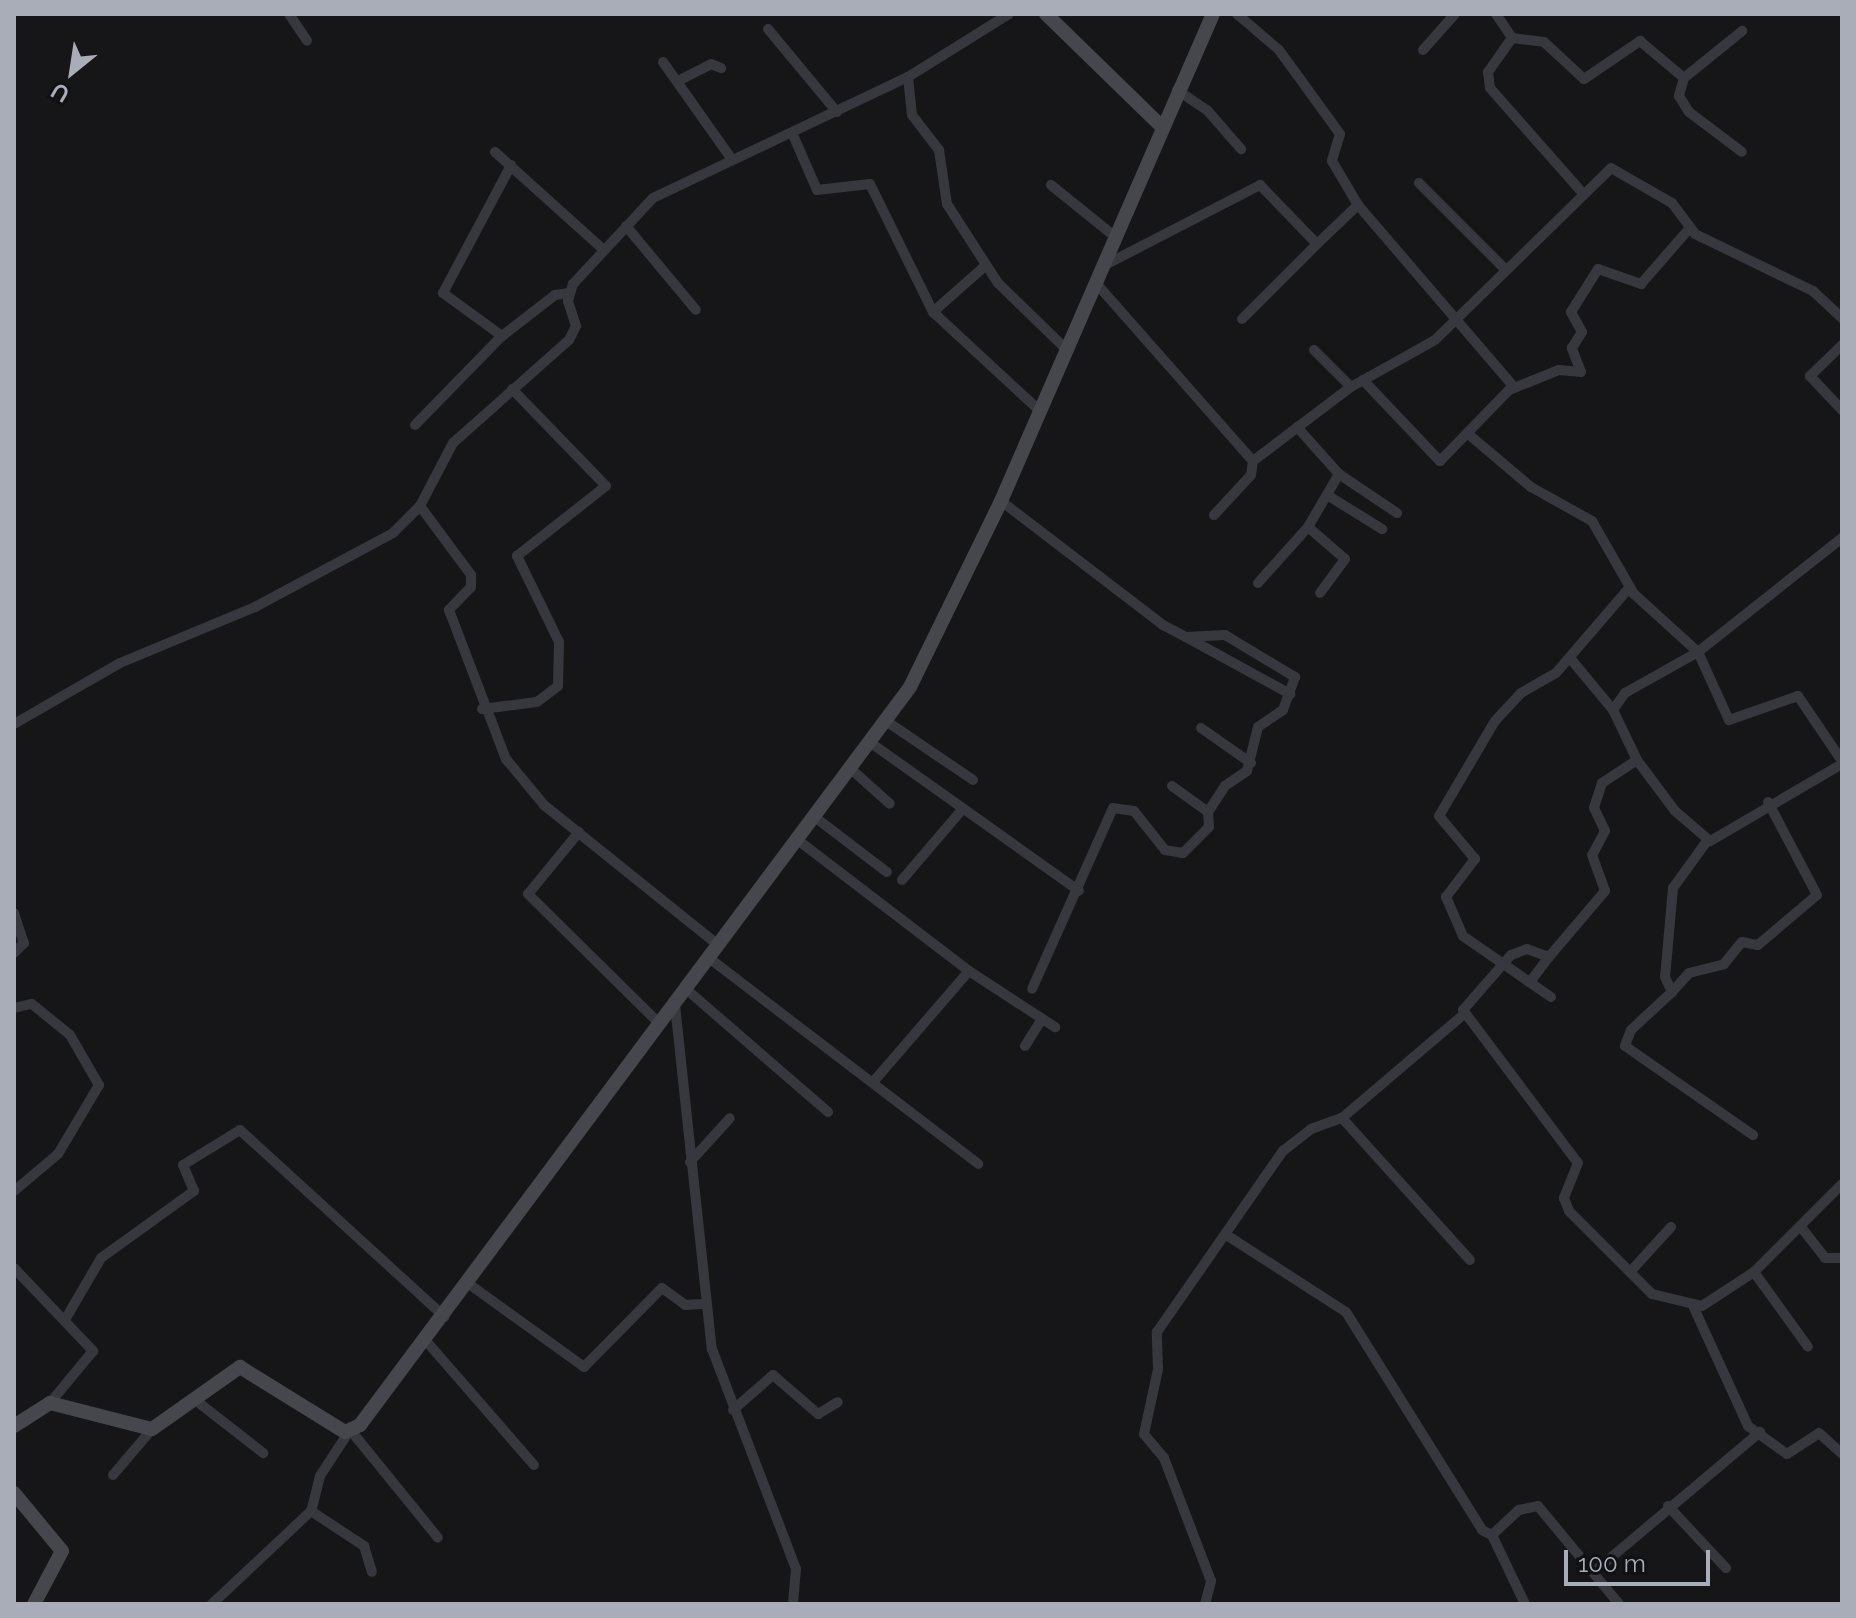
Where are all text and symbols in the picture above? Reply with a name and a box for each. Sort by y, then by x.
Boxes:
north arrow [32,32,112,112]
text: U [46,77,74,108]
scale bar [1568,1534,1714,1584]
text: 100 m [1578,1549,1646,1578]

